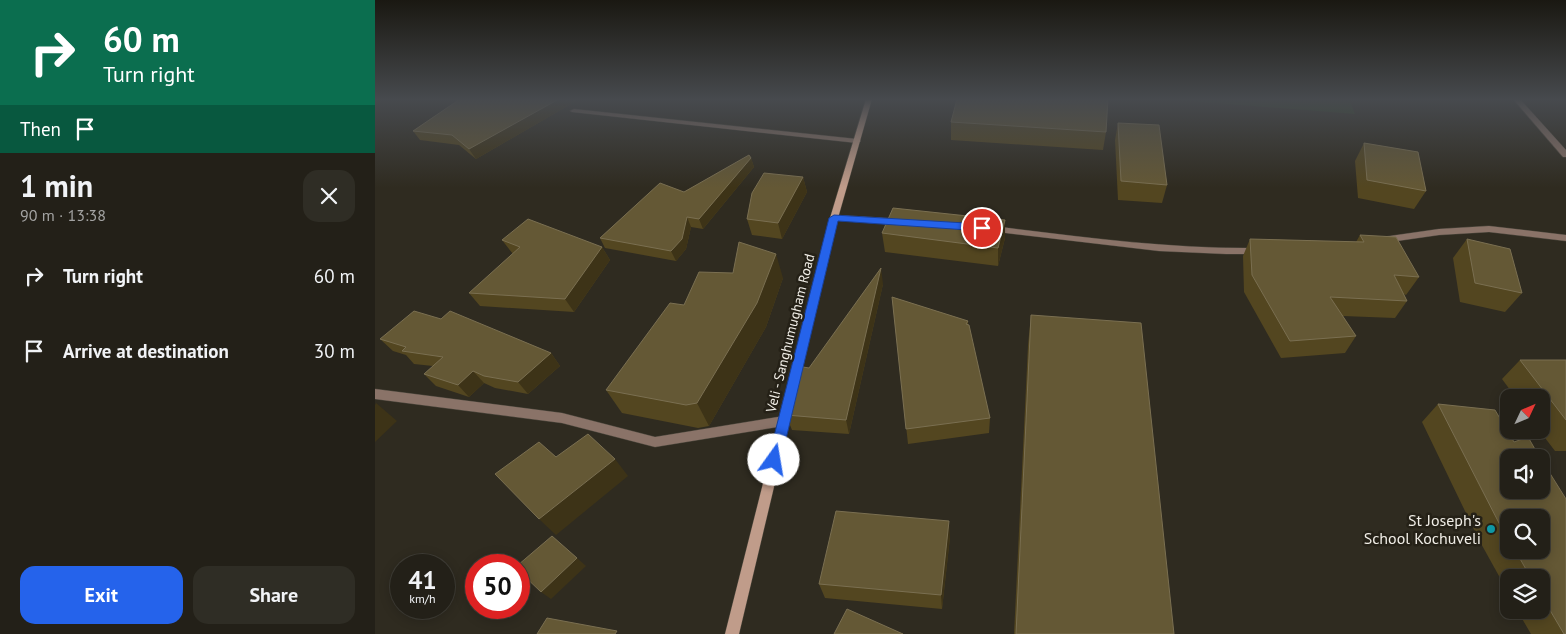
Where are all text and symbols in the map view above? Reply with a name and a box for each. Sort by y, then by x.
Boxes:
text: 60 m [103,16,180,62]
icon: right [20,20,85,85]
text: Turn right [103,60,195,88]
icon: arrive [71,115,99,143]
text: Then [20,117,61,141]
text: 1 min [20,166,93,205]
button: close [303,170,355,222]
text: 90 m · 13:38 [20,205,106,225]
pin [961,207,1003,249]
icon: arrive [968,214,996,242]
street label: Veli - Sanghumugham Road [761,252,818,415]
icon: right [20,262,48,290]
text: Turn right [63,264,143,288]
text: 60 m [314,264,355,288]
icon: arrive [20,337,48,365]
text: Arrive at destination [63,339,229,363]
text: 30 m [314,339,355,363]
north arrow [1500,389,1550,439]
map controls [1500,389,1550,619]
position arrow [747,433,799,485]
button: sound [1500,449,1550,499]
button: search [1500,509,1550,559]
place label: St Joseph's School Kochuveli [1364,510,1481,548]
marker: St Joseph's School Kochuveli [1485,523,1497,535]
speed limit sign: 50 [465,554,530,619]
text: 41 [408,564,437,596]
button: Exit [20,566,183,624]
button: Share [193,566,355,624]
button: layers [1500,569,1550,619]
text: km/h [409,591,436,606]

